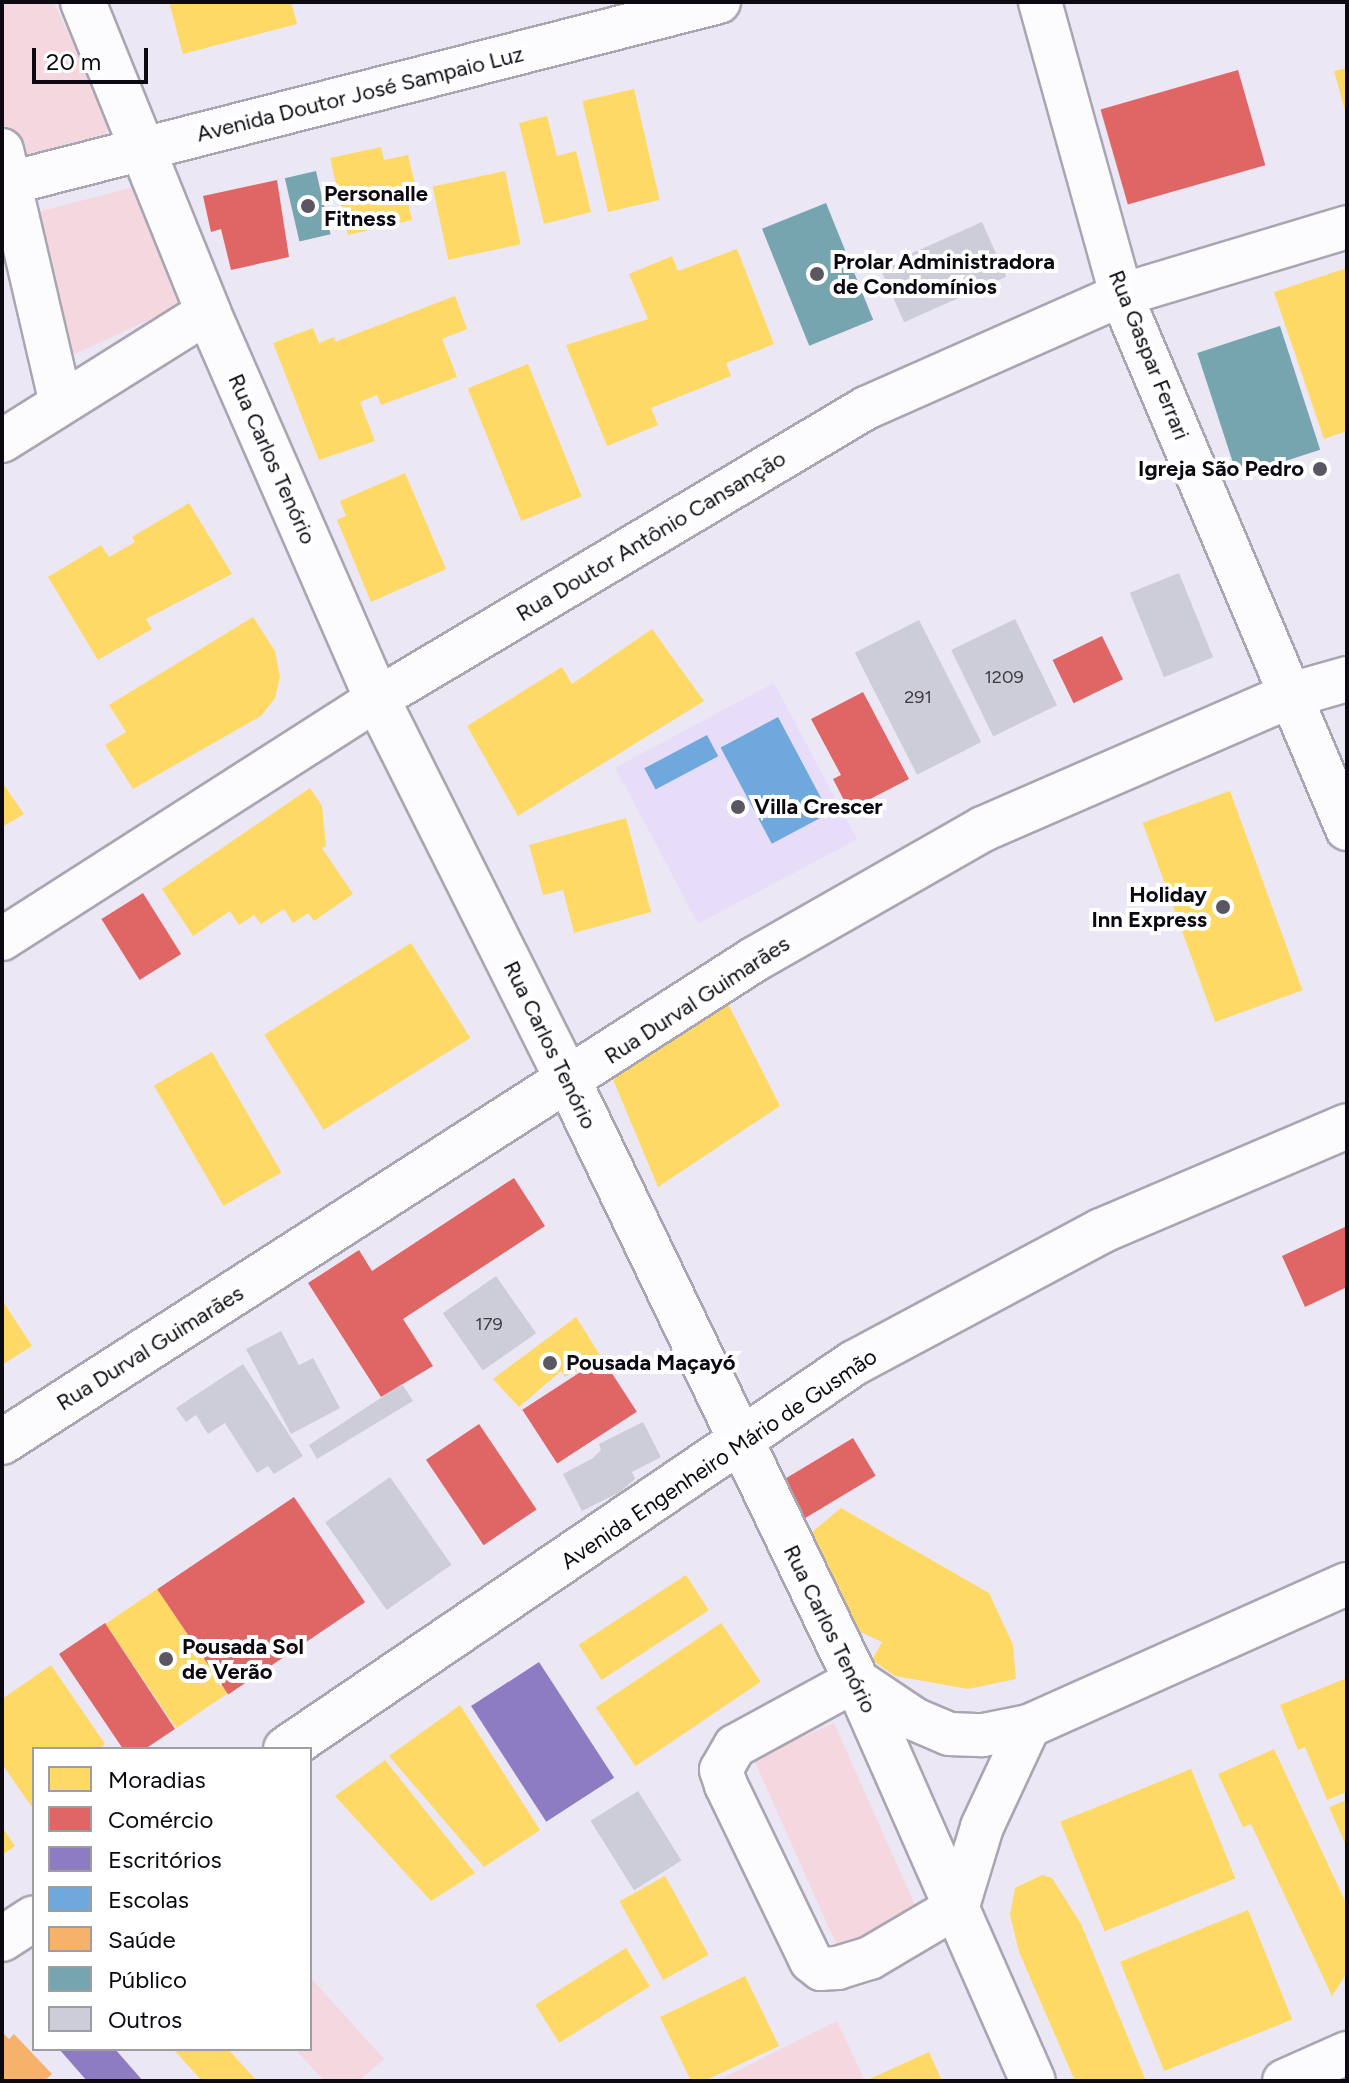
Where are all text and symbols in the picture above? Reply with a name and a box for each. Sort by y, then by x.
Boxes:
scale bar [36,32,152,82]
street label: Avenida Doutor José Sampaio Luz [194,41,526,147]
text: 20 m [46,47,101,76]
place label: Personalle Fitness [324,180,428,232]
marker: Personalle Fitness [299,197,317,215]
place label: Prolar Administradora de Condomínios [833,248,1055,300]
marker: Prolar Administradora de Condomínios [808,265,826,283]
street label: Rua Gaspar Ferrari [1103,266,1195,444]
street label: Rua Carlos Tenório [223,370,321,548]
street label: Rua Doutor Antônio Cansanção [512,445,790,627]
place label: Igreja São Pedro [1138,456,1304,482]
marker: Igreja São Pedro [1311,460,1329,478]
house number: 1209 [984,666,1024,688]
house number: 291 [904,686,932,708]
place label: Villa Crescer [754,794,883,820]
marker: Villa Crescer [729,798,747,816]
place label: Holiday Inn Express [1091,881,1207,932]
marker: Holiday Inn Express [1214,898,1232,916]
street label: Rua Durval Guimarães [600,930,794,1070]
street label: Rua Carlos Tenório [498,957,602,1133]
street label: Rua Durval Guimarães [52,1280,248,1416]
house number: 179 [475,1313,503,1335]
street label: Avenida Engenheiro Mário de Gusmão [556,1343,882,1575]
place label: Pousada Maçayó [566,1350,735,1376]
marker: Pousada Maçayó [541,1354,559,1372]
street label: Rua Carlos Tenório [778,1541,882,1717]
place label: Pousada Sol de Verão [182,1633,304,1684]
marker: Pousada Sol de Verão [157,1650,175,1668]
legend [32,1747,312,2051]
text: Moradias [108,1765,206,1794]
text: Comércio [108,1805,213,1834]
text: Escritórios [108,1845,222,1874]
text: Escolas [108,1885,189,1914]
text: Saúde [108,1925,176,1954]
text: Público [108,1965,187,1994]
text: Outros [108,2005,182,2034]

